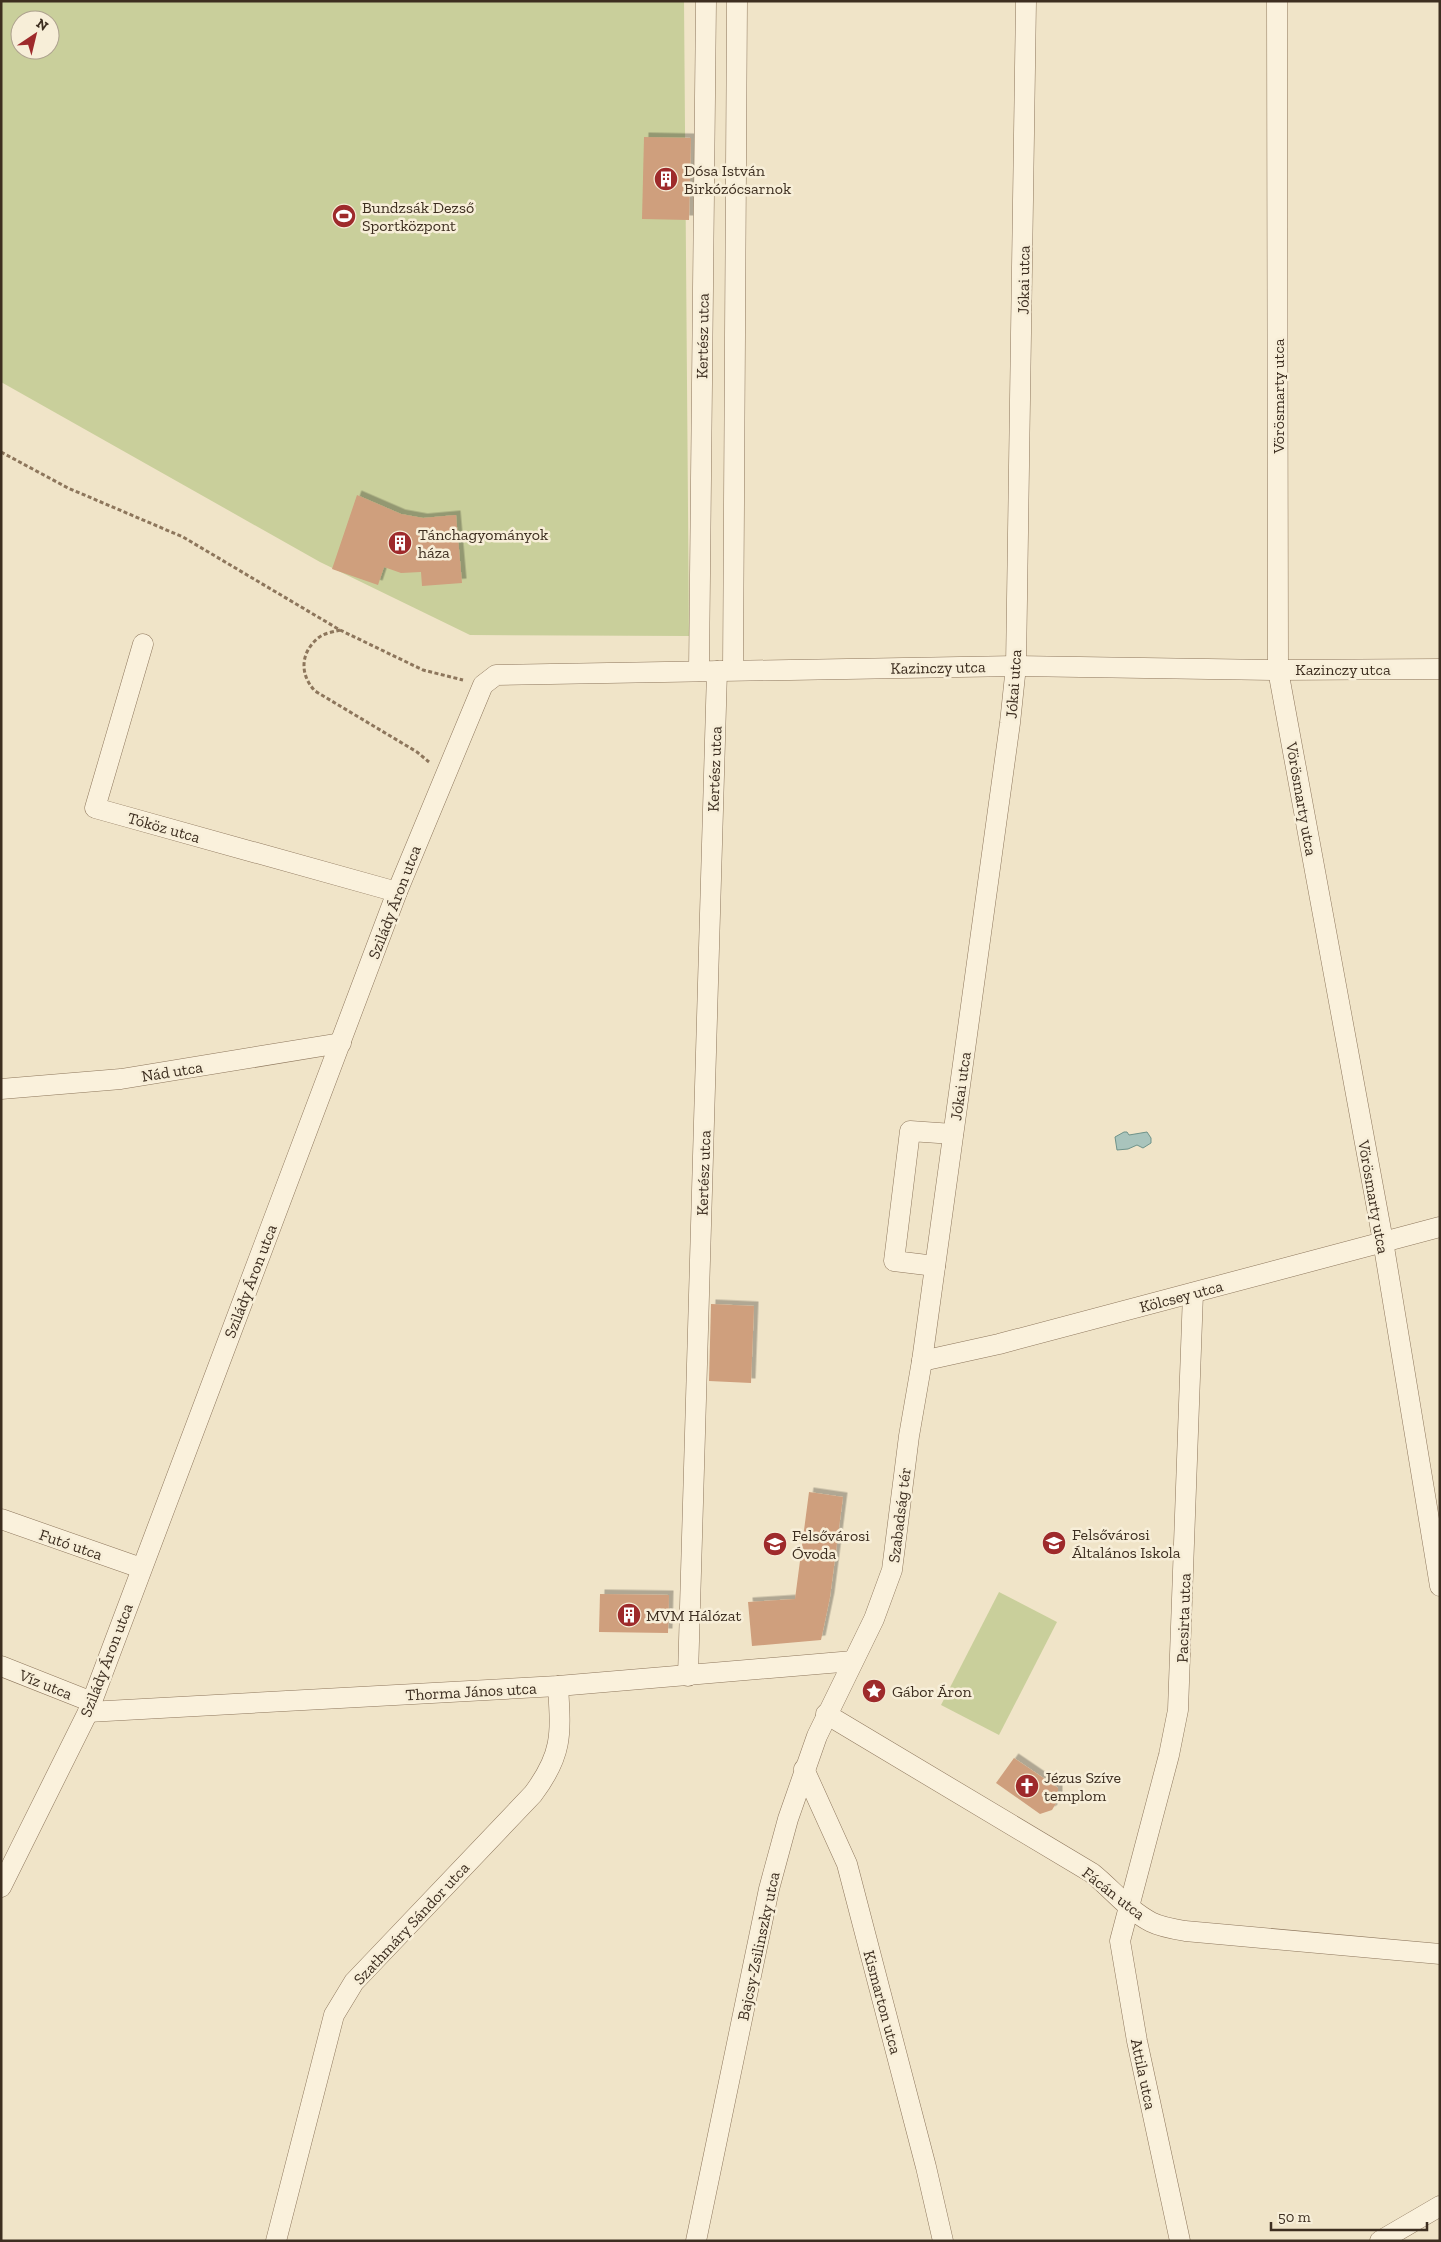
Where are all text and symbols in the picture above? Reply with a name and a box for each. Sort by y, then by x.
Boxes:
north arrow [10,10,60,60]
text: N [33,15,52,35]
place label: Dósa István Birkózócsarnok [684,161,792,198]
building icon: Dósa István Birkózócsarnok [653,166,679,192]
place label: Bundzsák Dezső Sportközpont [362,198,474,235]
sports icon: Bundzsák Dezső Sportközpont [331,203,357,229]
street label: Jókai utca [1013,245,1034,315]
street label: Kertész utca [692,293,713,379]
street label: Vörösmarty utca [1269,338,1288,455]
place label: Tánchagyományok háza [418,525,549,562]
building icon: Tánchagyományok háza [387,530,413,556]
street label: Jókai utca [1002,649,1025,719]
street label: Kazinczy utca [890,657,986,678]
street label: Kazinczy utca [1295,660,1391,679]
street label: Kertész utca [704,726,725,812]
street label: Vörösmarty utca [1282,740,1321,858]
street label: Tóköz utca [125,808,203,847]
street label: Szilády Áron utca [364,843,425,962]
street label: Jókai utca [946,1050,975,1122]
street label: Nád utca [140,1057,204,1086]
street label: Kertész utca [693,1130,714,1216]
street label: Vörösmarty utca [1354,1138,1393,1256]
street label: Szilády Áron utca [220,1222,281,1341]
street label: Kölcsey utca [1137,1276,1225,1317]
street label: Szabadság tér [884,1466,915,1564]
street label: Futó utca [37,1525,105,1564]
place label: Felsővárosi Általános Iskola [1072,1525,1181,1562]
place label: Felsővárosi Óvoda [792,1526,870,1563]
school or university icon: Felsővárosi Általános Iskola [1041,1530,1067,1556]
school or university icon: Felsővárosi Óvoda [762,1531,788,1557]
street label: Pacsirta utca [1172,1573,1195,1663]
street label: Szilády Áron utca [76,1601,137,1720]
building icon: MVM Hálózat [616,1602,642,1628]
place label: MVM Hálózat [646,1606,741,1625]
street label: Víz utca [16,1665,75,1704]
place icon: Gábor Áron [861,1678,887,1704]
street label: Thorma János utca [405,1679,537,1704]
place label: Gábor Áron [892,1682,972,1701]
place label: Jézus Szíve templom [1044,1768,1121,1805]
church icon: Jézus Szíve templom [1014,1773,1040,1799]
street label: Szathmáry Sándor utca [350,1858,473,1989]
street label: Fácán utca [1079,1863,1149,1924]
street label: Bajcsy-Zsilinszky utca [733,1870,784,2022]
street label: Kismarton utca [859,1948,906,2057]
street label: Attila utca [1127,2037,1160,2112]
scale bar [1271,2200,1427,2232]
text: 50 m [1278,2208,1311,2226]

